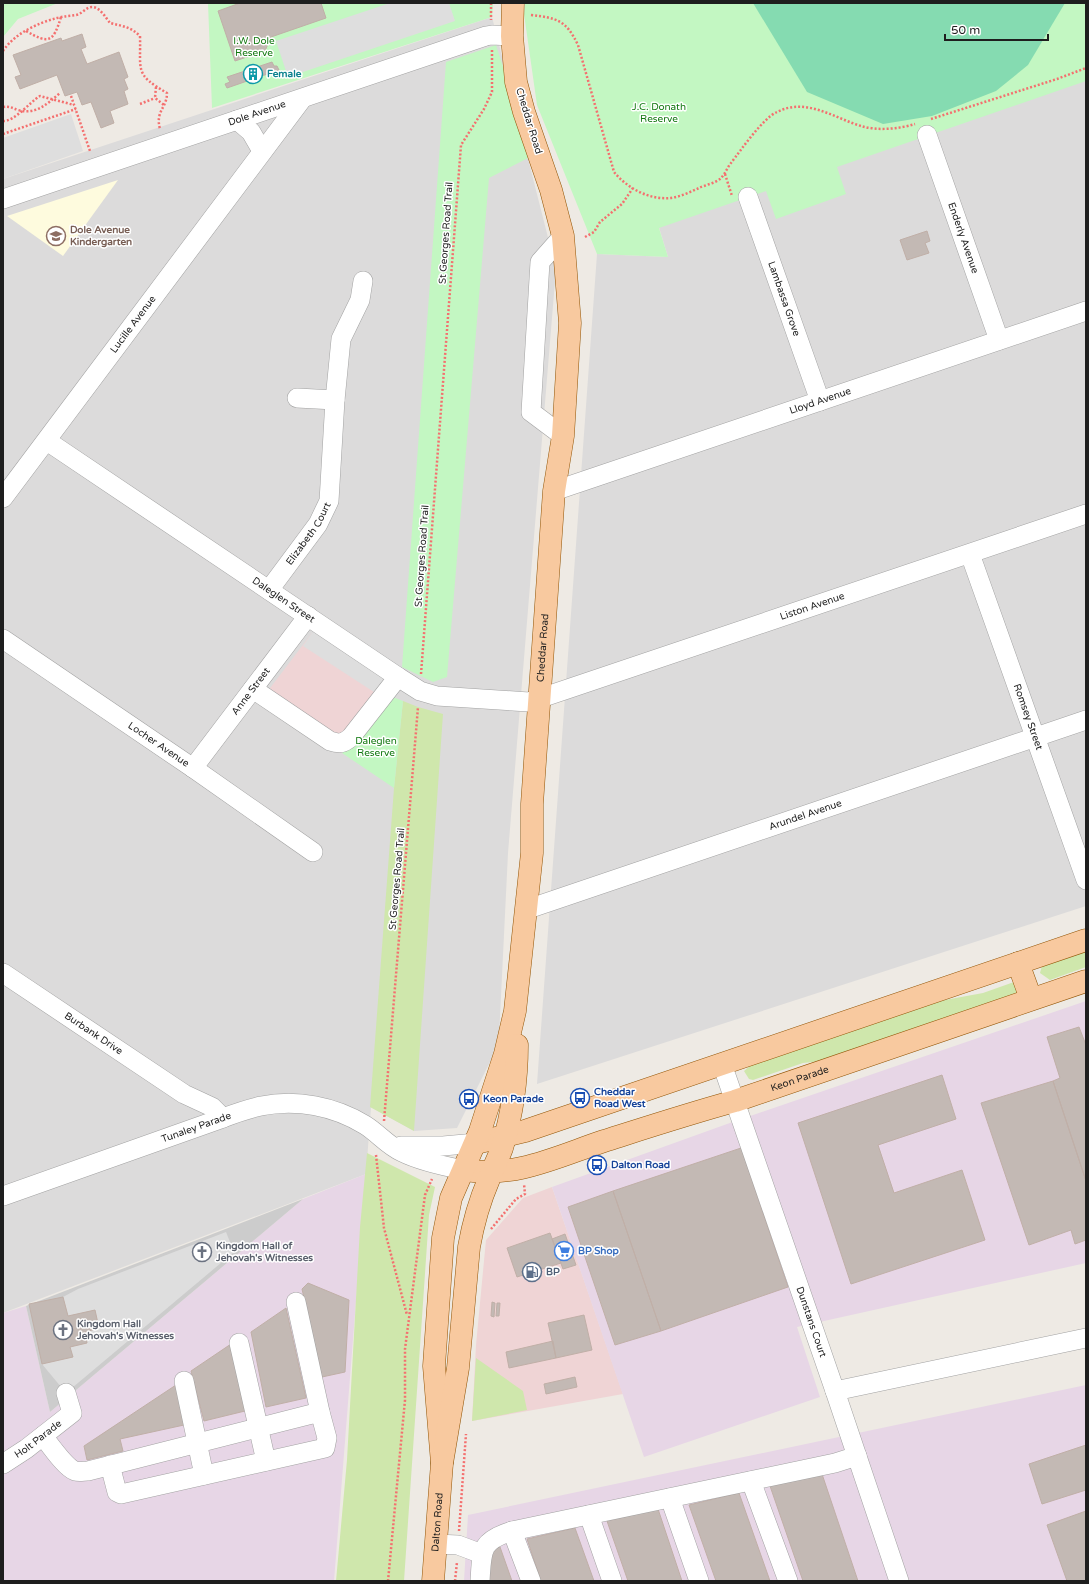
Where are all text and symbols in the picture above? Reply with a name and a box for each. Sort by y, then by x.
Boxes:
scale bar [945,16,1048,42]
text: 50 m [951,23,980,37]
park label: I.W. Dole Reserve [233,35,275,59]
building icon: Female [242,63,264,85]
place label: Female [267,68,302,80]
street label: Cheddar Road [513,86,545,156]
street label: Dole Avenue [227,98,288,129]
park label: J.C. Donath Reserve [632,101,686,125]
street label: St Georges Road Trail [436,182,456,284]
street label: Enderly Avenue [945,201,981,275]
place label: Dole Avenue Kindergarten [70,224,132,248]
school or university icon: Dole Avenue Kindergarten [45,225,67,247]
street label: Lambassa Grove [765,260,803,338]
street label: Lucille Avenue [108,293,159,355]
street label: Lloyd Avenue [788,385,853,417]
street label: Elizabeth Court [284,500,334,568]
street label: St Georges Road Trail [412,505,432,607]
street label: Daleglen Street [250,575,317,625]
street label: Liston Avenue [778,590,847,623]
street label: Cheddar Road [535,613,551,682]
street label: Anne Street [229,665,273,718]
street label: Romsey Street [1011,682,1045,752]
street label: Locher Avenue [126,720,192,770]
park label: Daleglen Reserve [355,735,397,759]
street label: Arundel Avenue [767,797,844,833]
street label: St Georges Road Trail [387,827,407,931]
street label: Burbank Drive [62,1010,125,1058]
street label: Keon Parade [769,1063,831,1094]
place label: Cheddar Road West [594,1086,646,1110]
bus stop icon: Cheddar Road West [569,1087,591,1109]
bus stop icon: Keon Parade [458,1088,480,1110]
place label: Keon Parade [483,1093,544,1105]
street label: Tunaley Parade [160,1109,233,1145]
bus stop icon: Dalton Road [586,1154,608,1176]
place label: Dalton Road [611,1159,670,1171]
place label: Kingdom Hall of Jehovah's Witnesses [215,1240,313,1264]
supermarket icon: BP Shop [553,1240,575,1262]
church icon: Kingdom Hall of Jehovah's Witnesses [191,1241,213,1263]
place label: BP Shop [578,1245,620,1257]
fuel station icon: BP [521,1261,543,1283]
place label: BP [546,1266,560,1278]
street label: Dunstans Court [793,1285,829,1359]
place label: Kingdom Hall Jehovah's Witnesses [76,1318,174,1342]
church icon: Kingdom Hall Jehovah's Witnesses [52,1319,74,1341]
street label: Holt Parade [12,1417,64,1461]
street label: Dalton Road [429,1492,446,1552]

